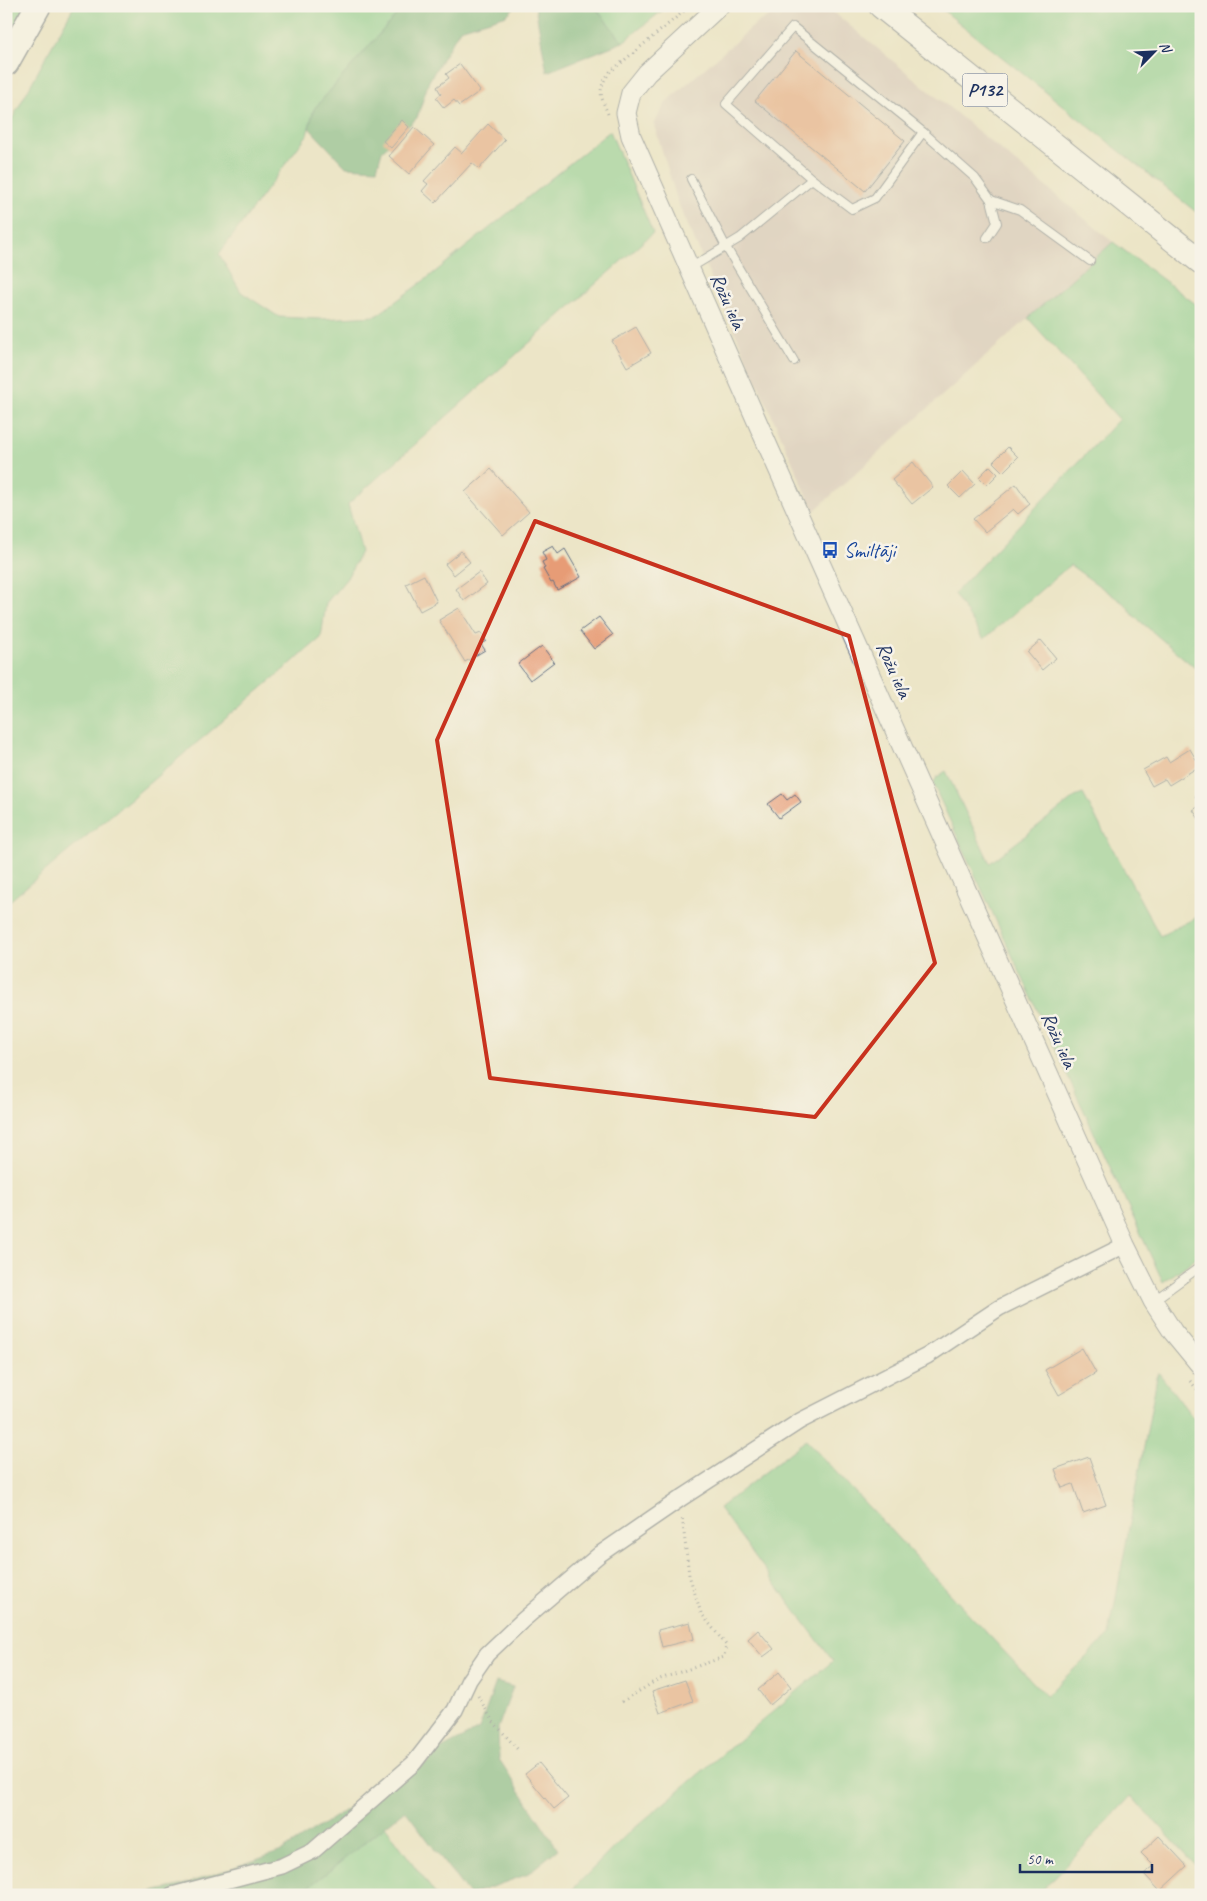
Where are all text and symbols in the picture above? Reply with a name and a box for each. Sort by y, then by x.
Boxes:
north arrow [1130,28,1180,78]
text: N [1156,39,1176,56]
road number: P132 [962,74,1008,106]
street label: Rožu iela [705,269,752,334]
place label: Smiltāji [844,538,897,563]
bus stop icon: Smiltāji [820,540,840,560]
street label: Rožu iela [871,638,918,703]
street label: Rožu iela [1036,1008,1083,1073]
scale bar [1020,1841,1152,1873]
text: 50 m [1027,1850,1054,1869]

